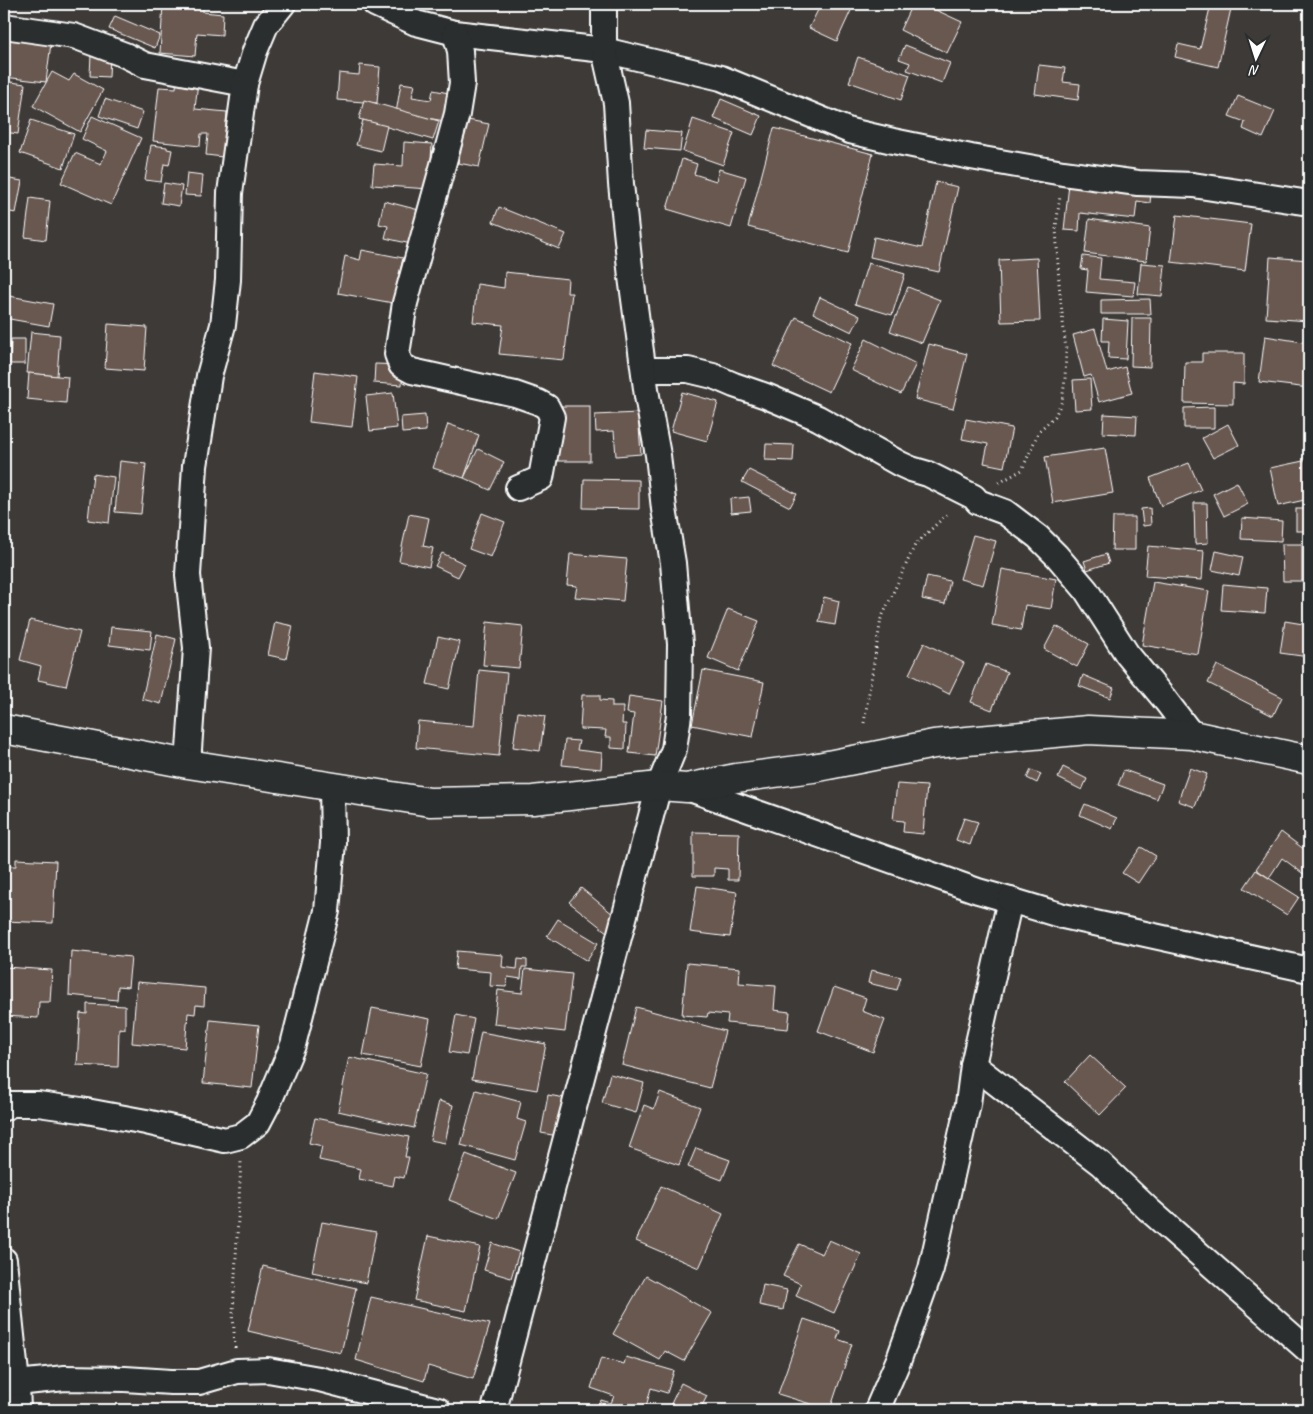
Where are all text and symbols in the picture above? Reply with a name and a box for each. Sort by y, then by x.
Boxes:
north arrow [1230,32,1280,82]
text: N [1248,62,1260,79]

